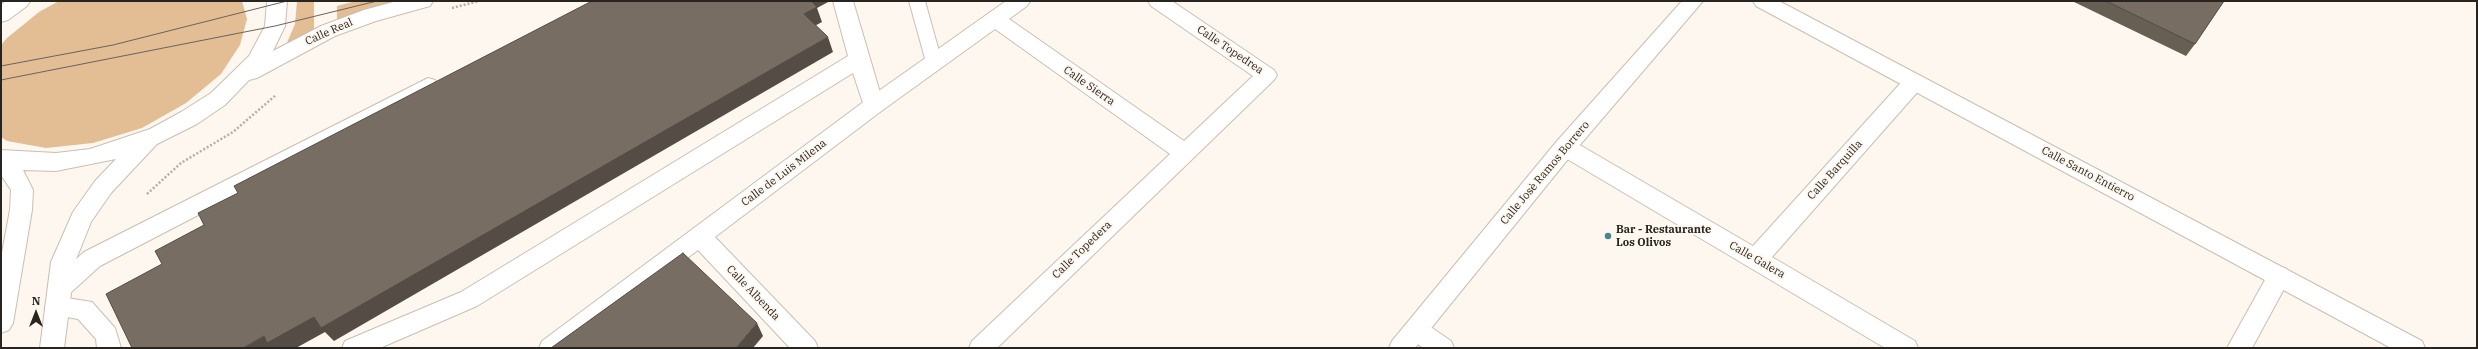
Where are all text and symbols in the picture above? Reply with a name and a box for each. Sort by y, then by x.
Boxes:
street label: Calle Real [303,16,355,48]
street label: Calle Topedrea [1194,23,1266,77]
street label: Calle Sierra [1061,63,1117,109]
street label: Calle Josè Ramos Borrero [1498,118,1592,228]
street label: Calle de Luis Milena [739,137,829,209]
street label: Calle Barquilla [1805,137,1865,203]
street label: Calle Santo Entierro [2039,144,2137,204]
street label: Calle Topedera [1050,218,1114,282]
place label: Bar - Restaurante Los Olivos [1616,223,1711,249]
marker: Bar - Restaurante Los Olivos [1603,231,1613,241]
street label: Calle Galera [1727,239,1787,281]
street label: Calle Albenda [724,263,782,323]
north arrow [16,293,56,333]
text: N [32,294,40,308]

